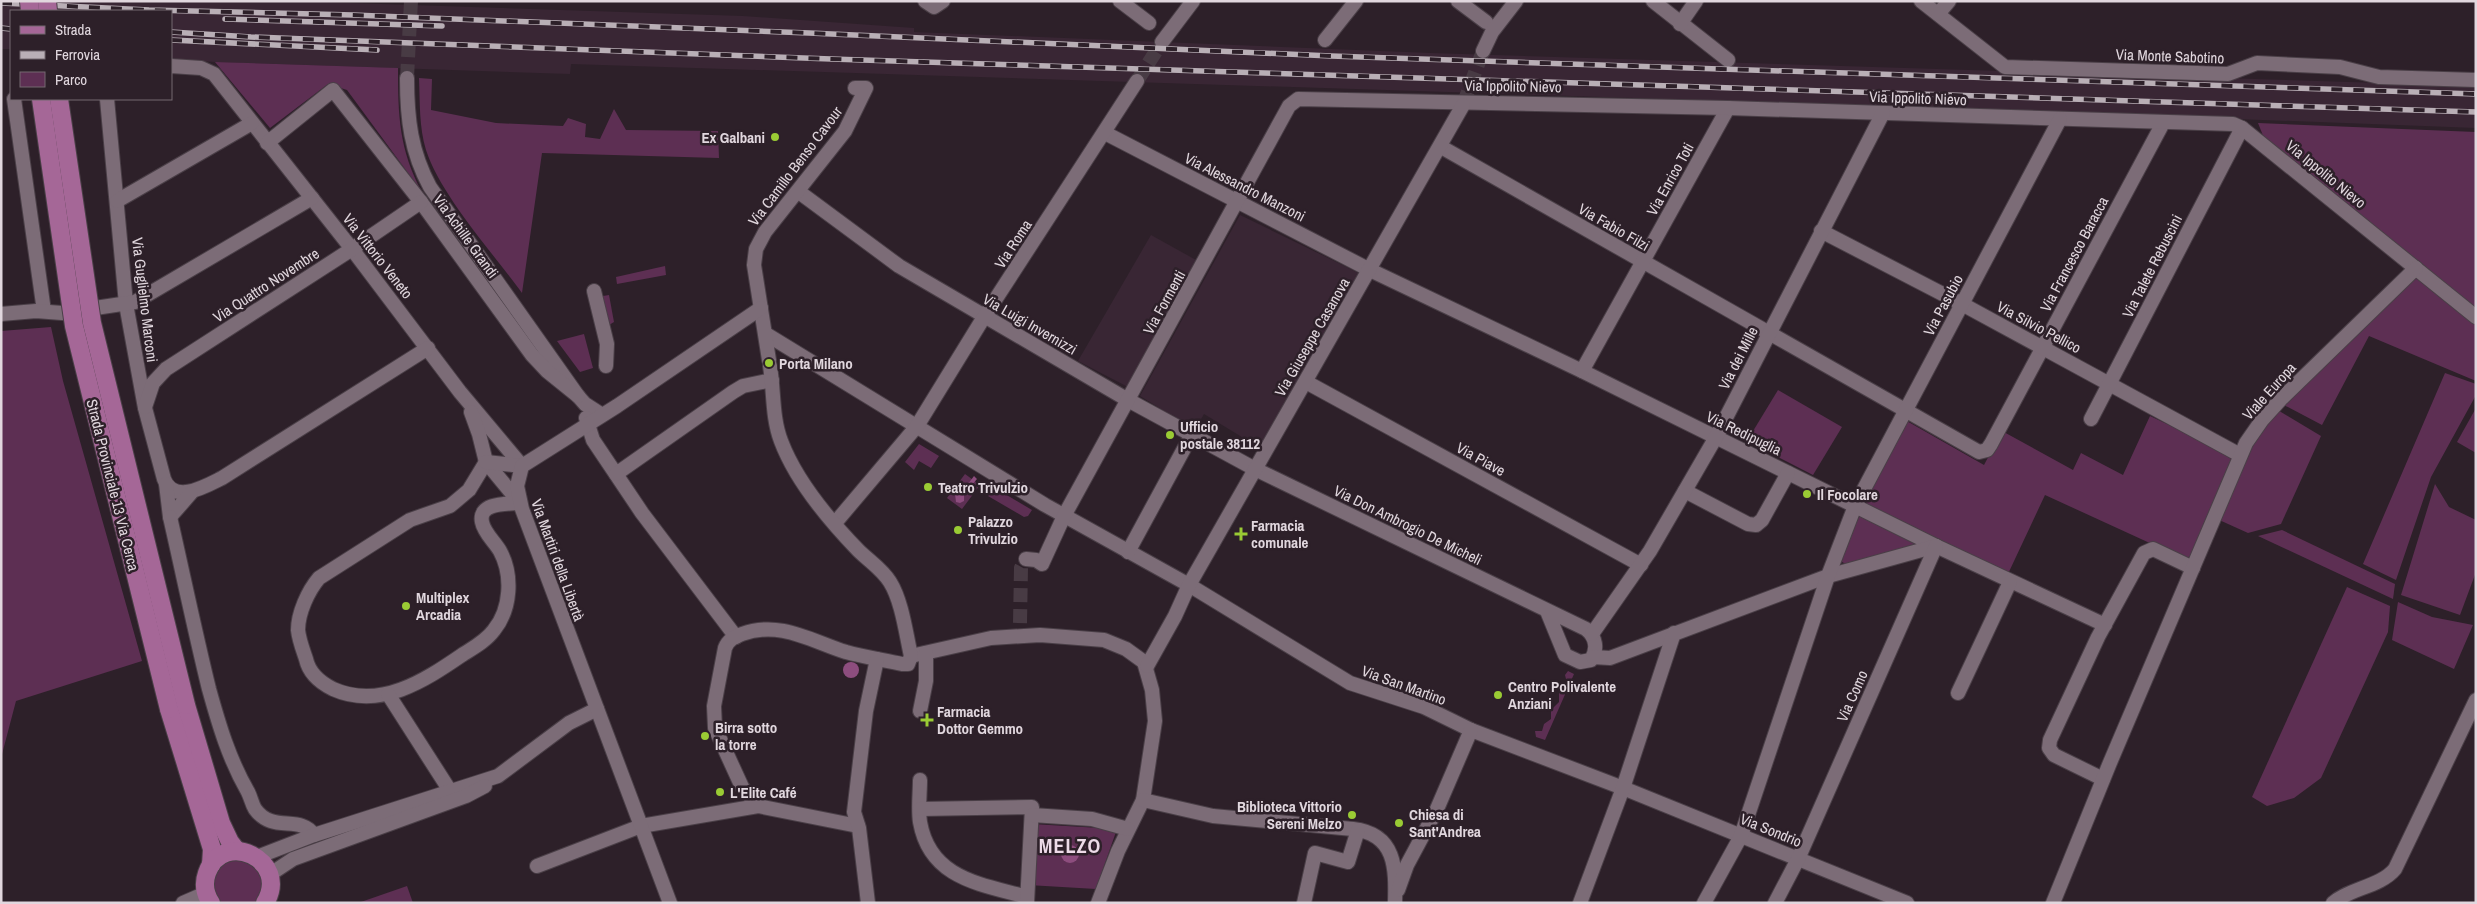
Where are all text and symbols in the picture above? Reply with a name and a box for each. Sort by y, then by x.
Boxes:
legend [10,10,172,100]
text: Strada [55,19,91,40]
text: Ferrovia [55,44,100,65]
street label: Via Monte Sabotino [2115,44,2225,68]
text: Parco [55,69,87,90]
street label: Via Ippolito Nievo [1464,75,1562,97]
street label: Via Ippolito Nievo [1869,86,1967,110]
street label: Via Camillo Benso Cavour [743,102,847,230]
place label: Ex Galbani [701,127,765,148]
marker: Ex Galbani [769,131,781,143]
street label: Via Ippolito Nievo [2281,135,2371,213]
street label: Via Enrico Toti [1641,139,1699,219]
street label: Via Alessandro Manzoni [1181,147,1309,227]
street label: Via Achille Grandi [428,190,504,282]
street label: Via Francesco Baracca [2035,193,2113,315]
street label: Via Fabio Filzi [1574,198,1654,256]
street label: Via Vittorio Veneto [338,209,418,303]
street label: Via Talete Rebuscini [2117,211,2187,321]
street label: Via Roma [989,215,1037,273]
street label: Via Guglielmo Marconi [127,236,163,364]
street label: Via Quattro Novembre [209,243,323,327]
street label: Via Formenti [1138,266,1190,338]
street label: Via Pasubio [1918,270,1968,339]
street label: Via Giuseppe Casanova [1269,274,1355,400]
street label: Via Luigi Invernizzi [979,288,1081,360]
street label: Via Silvio Pellico [1993,296,2085,358]
street label: Via dei Mille [1713,323,1763,393]
place label: Porta Milano [779,353,853,374]
marker: Porta Milano [763,357,775,369]
street label: Viale Europa [2237,358,2301,424]
street label: Strada Provinciale 13 Via Cerca [81,397,145,573]
street label: Via Redipuglia [1703,406,1785,460]
place label: Ufficio postale 38112 [1180,416,1260,454]
marker: Ufficio postale 38112 [1164,429,1176,441]
street label: Via Piave [1453,437,1509,481]
place label: Teatro Trivulzio [938,477,1028,498]
street label: Via Don Ambrogio De Micheli [1330,480,1486,570]
marker: Teatro Trivulzio [922,481,934,493]
place label: Il Focolare [1817,484,1878,505]
marker: Il Focolare [1801,488,1813,500]
street label: Via Martiri della Libertà [526,496,590,624]
place label: Palazzo Trivulzio [968,511,1018,549]
place label: Farmacia comunale [1251,515,1309,553]
marker: Palazzo Trivulzio [952,524,964,536]
marker: Farmacia comunale [1235,528,1247,540]
place label: Multiplex Arcadia [416,587,469,625]
marker: Multiplex Arcadia [400,600,412,612]
street label: Via San Martino [1359,660,1449,710]
street label: Via Como [1831,667,1873,725]
place label: Centro Polivalente Anziani [1508,676,1616,714]
marker: Centro Polivalente Anziani [1492,689,1504,701]
place label: Farmacia Dottor Gemmo [937,701,1023,739]
marker: Farmacia Dottor Gemmo [921,714,933,726]
place label: Birra sotto la torre [715,717,777,755]
marker: Birra sotto la torre [699,730,711,742]
place label: L'Elite Café [730,782,797,803]
marker: L'Elite Café [714,786,726,798]
place label: Biblioteca Vittorio Sereni Melzo [1237,796,1342,834]
place label: Chiesa di Sant'Andrea [1409,804,1481,842]
street label: Via Sondrio [1737,808,1805,852]
marker: Biblioteca Vittorio Sereni Melzo [1346,809,1358,821]
marker: Chiesa di Sant'Andrea [1393,817,1405,829]
district label: MELZO [1039,832,1101,859]

